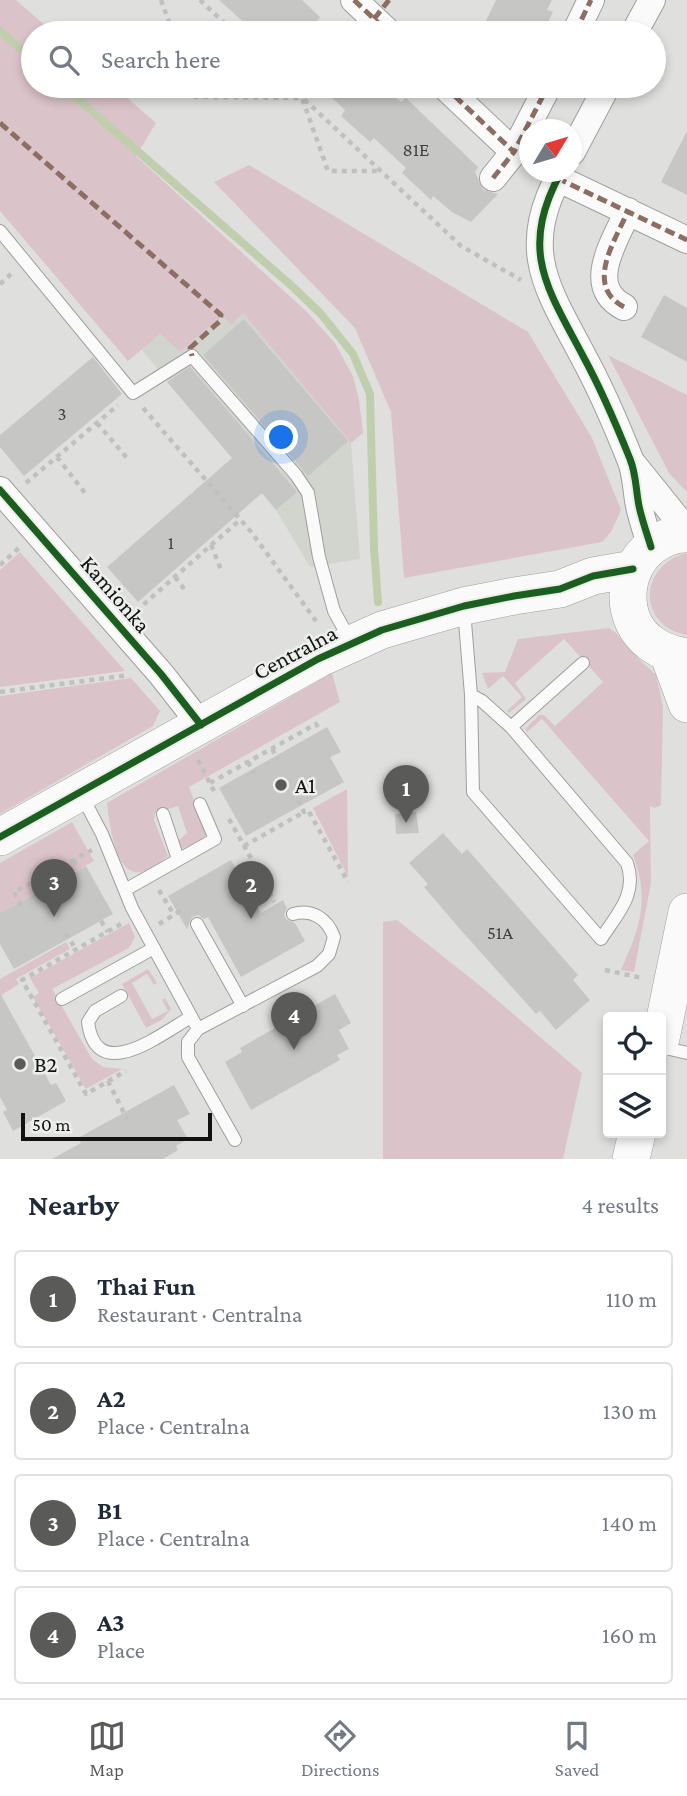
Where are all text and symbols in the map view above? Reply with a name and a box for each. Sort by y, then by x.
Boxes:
search box [21,21,666,98]
icon: search [45,41,83,79]
text: Search here [101,45,220,74]
north arrow [519,119,582,182]
house number: 81E [403,139,429,160]
house number: 3 [57,403,67,424]
your location [264,420,298,454]
house number: 1 [168,532,174,553]
street label: Kamionka [76,550,157,638]
street label: Centralna [249,619,342,685]
pin: 1 [383,765,429,823]
place label: A1 [295,772,316,798]
marker: A1 [273,777,289,793]
pin: 3 [31,859,77,917]
pin: 2 [228,861,274,919]
house number: 51A [487,922,513,943]
pin: 4 [271,992,317,1050]
map controls [603,1012,666,1138]
button: locate [603,1012,666,1075]
place label: B2 [34,1051,58,1077]
marker: B2 [12,1056,28,1072]
button: layers [603,1075,666,1138]
scale bar [21,1110,212,1142]
text: 50 m [32,1114,71,1135]
text: Nearby [28,1188,119,1221]
text: 4 results [581,1192,659,1218]
text: Thai Fun [97,1272,195,1301]
text: 1 [49,1286,57,1312]
text: 110 m [606,1286,657,1312]
text: Restaurant · Centralna [97,1301,302,1327]
text: A2 [97,1384,126,1413]
text: 2 [47,1398,59,1424]
text: 130 m [603,1398,657,1424]
text: Place · Centralna [97,1413,250,1439]
text: B1 [97,1496,122,1525]
text: 3 [47,1510,59,1536]
text: 140 m [602,1510,657,1536]
text: Place · Centralna [97,1525,250,1551]
text: A3 [97,1608,125,1637]
text: 4 [47,1622,59,1648]
text: 160 m [602,1622,657,1648]
text: Place [97,1637,145,1663]
tab: Map [88,1717,126,1780]
tab: Directions [301,1717,380,1780]
tab: Saved [555,1717,599,1780]

